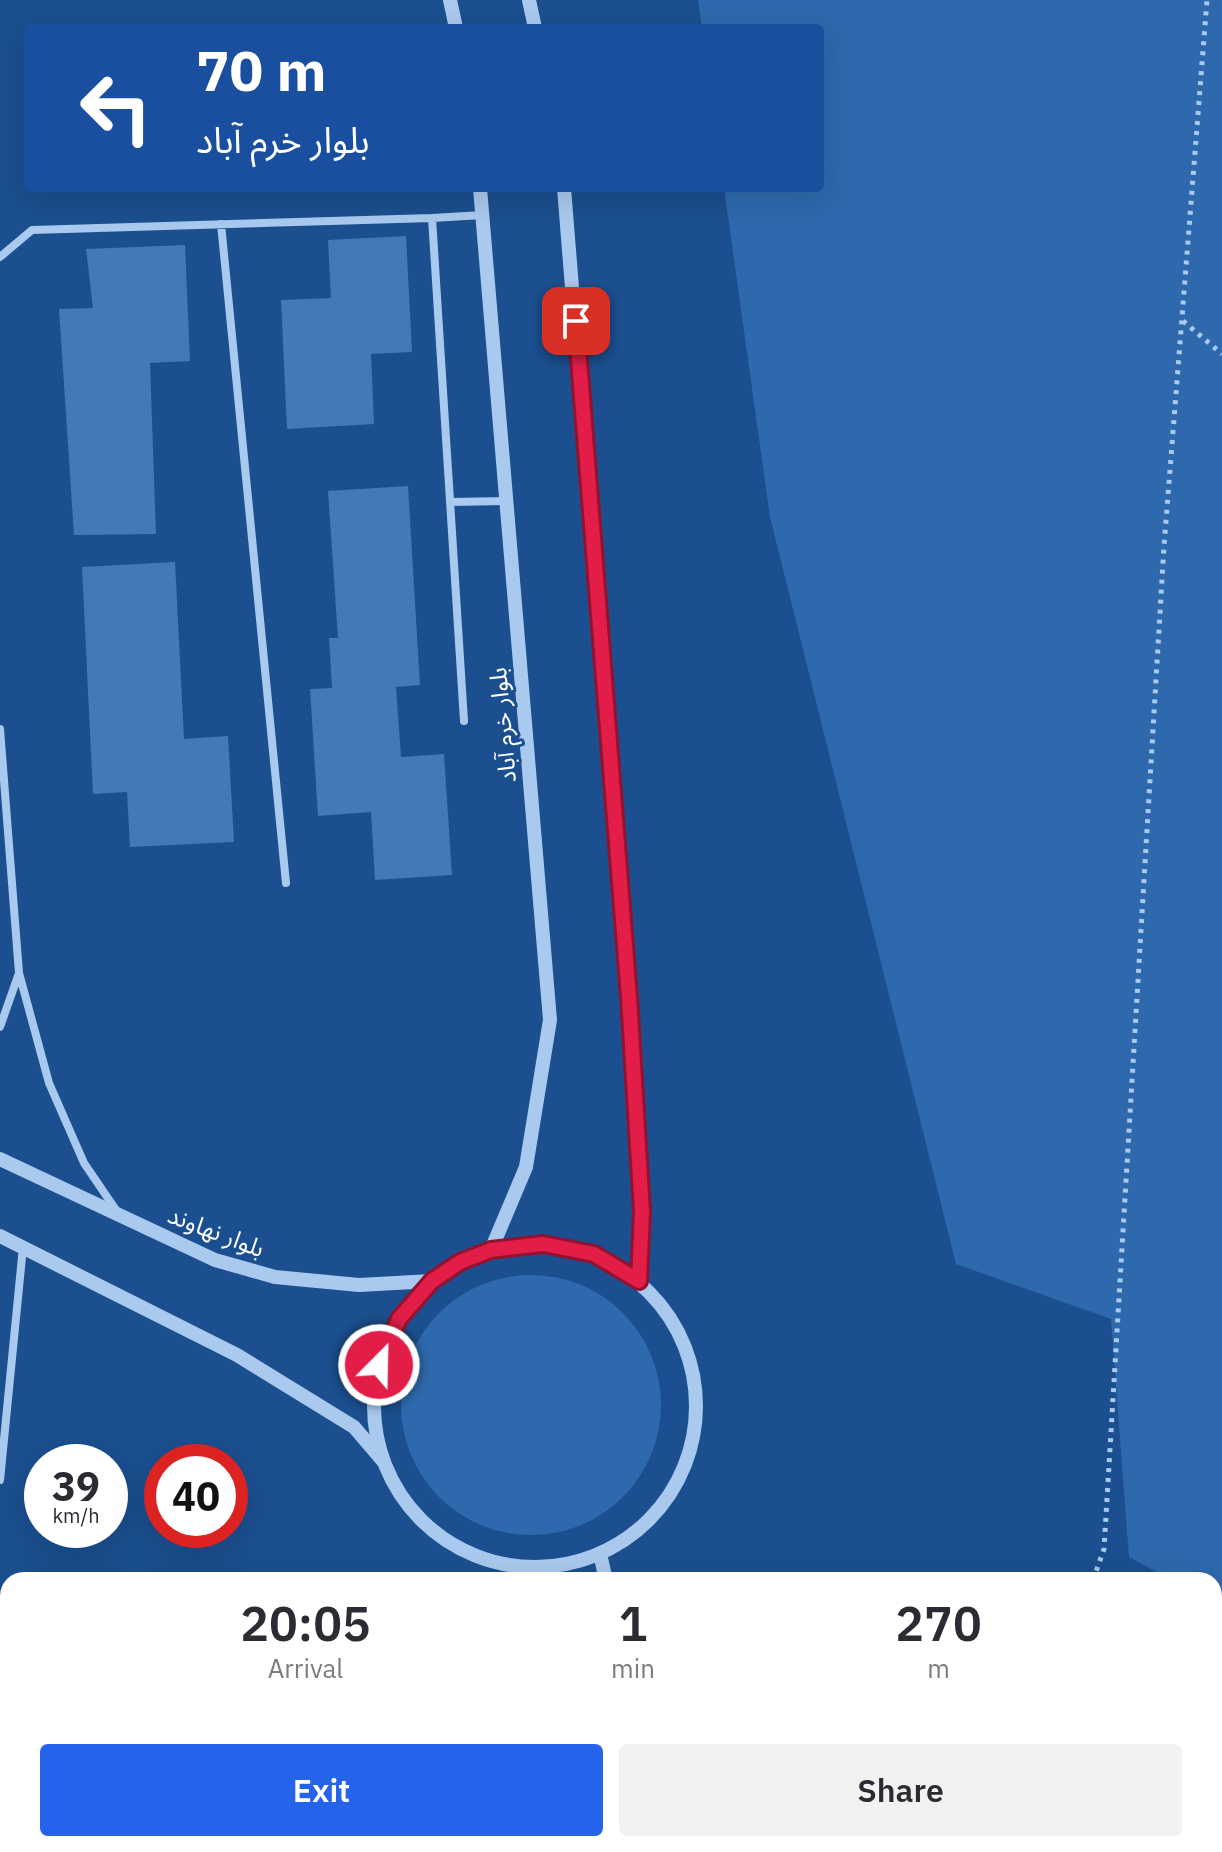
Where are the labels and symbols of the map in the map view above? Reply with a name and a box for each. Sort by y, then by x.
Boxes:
pin [542,287,610,355]
street label: بلوار خرم آباد [481,666,526,784]
street label: بلوار نهاوند [164,1198,269,1264]
position arrow [337,1323,421,1407]
speed limit sign: 40 [144,1444,248,1548]

